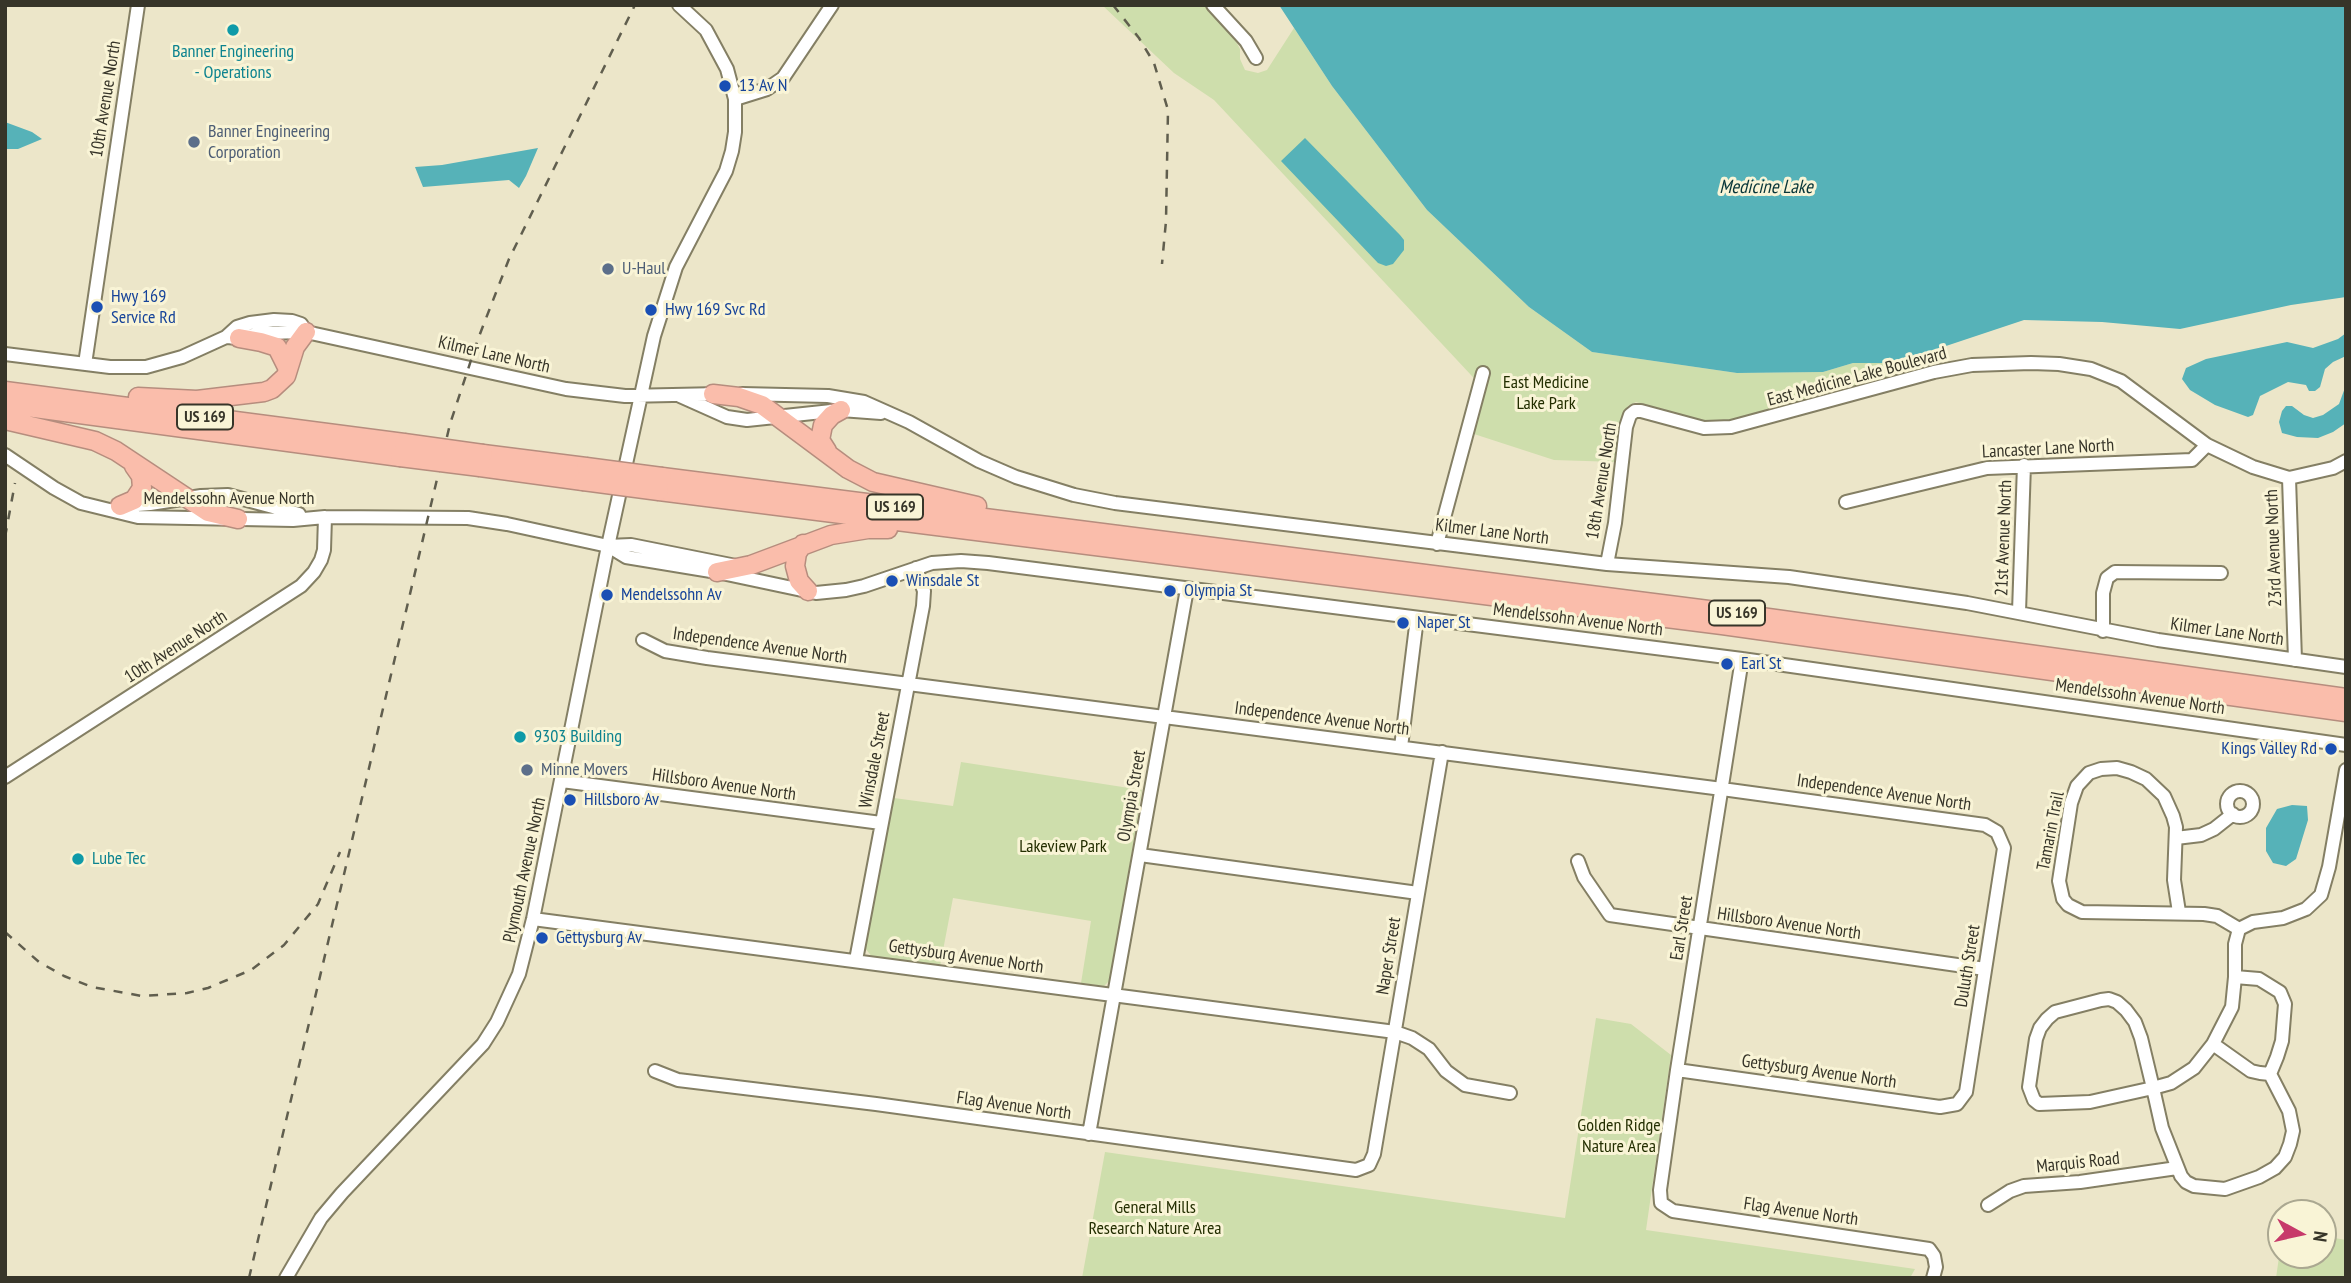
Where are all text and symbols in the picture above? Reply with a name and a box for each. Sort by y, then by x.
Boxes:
marker: Banner Engineering - Operations [225,22,241,38]
street label: 10th Avenue North [86,39,126,159]
place label: Banner Engineering - Operations [172,41,294,84]
place label: 13 Av N [739,75,787,97]
marker: 13 Av N [717,78,733,94]
place label: Banner Engineering Corporation [208,121,330,164]
marker: Banner Engineering Corporation [186,134,202,150]
water label: Medicine Lake [1719,177,1813,199]
place label: U-Haul [622,258,665,280]
marker: U-Haul [600,261,616,277]
place label: Hwy 169 Service Rd [111,286,176,328]
marker: Hwy 169 Service Rd [89,299,105,315]
place label: Hwy 169 Svc Rd [665,299,765,321]
marker: Hwy 169 Svc Rd [643,302,659,318]
street label: Kilmer Lane North [436,332,552,378]
street label: East Medicine Lake Boulevard [1765,343,1949,411]
park label: East Medicine Lake Park [1503,372,1589,414]
road number: US 169 [177,404,233,430]
street label: 18th Avenue North [1582,421,1622,541]
street label: Lancaster Lane North [1981,435,2115,463]
street label: 21st Avenue North [1991,480,2017,596]
street label: Mendelssohn Avenue North [144,488,314,510]
street label: 23rd Avenue North [2261,489,2287,607]
road number: US 169 [867,494,923,520]
street label: Kilmer Lane North [1434,514,1550,550]
place label: Winsdale St [906,570,979,592]
marker: Winsdale St [884,573,900,589]
place label: Olympia St [1184,580,1252,602]
marker: Olympia St [1162,583,1178,599]
place label: Mendelssohn Av [621,584,722,606]
marker: Mendelssohn Av [599,587,615,603]
street label: Mendelssohn Avenue North [1492,599,1664,641]
road number: US 169 [1709,600,1765,626]
street label: 10th Avenue North [121,606,231,688]
place label: Naper St [1417,612,1471,634]
street label: Kilmer Lane North [2169,613,2285,651]
marker: Naper St [1395,615,1411,631]
street label: Independence Avenue North [671,623,849,669]
place label: Earl St [1741,653,1782,675]
marker: Earl St [1719,656,1735,672]
street label: Mendelssohn Avenue North [2054,674,2226,720]
street label: Independence Avenue North [1233,698,1411,740]
street label: Winsdale Street [855,710,895,810]
place label: 9303 Building [534,726,622,748]
marker: 9303 Building [512,729,528,745]
place label: Kings Valley Rd [2221,738,2317,760]
marker: Kings Valley Rd [2323,741,2339,757]
street label: Olympia Street [1113,749,1151,843]
place label: Minne Movers [541,759,628,781]
marker: Minne Movers [519,762,535,778]
street label: Hillsboro Avenue North [651,764,797,806]
street label: Independence Avenue North [1795,770,1973,816]
place label: Hillsboro Av [584,789,659,811]
street label: Tamarin Trail [2033,790,2069,872]
marker: Hillsboro Av [562,792,578,808]
street label: Plymouth Avenue North [499,795,551,945]
park label: Lakeview Park [1019,836,1107,858]
place label: Lube Tec [92,848,146,870]
marker: Lube Tec [70,851,86,867]
street label: Earl Street [1666,894,1698,962]
street label: Hillsboro Avenue North [1716,903,1862,945]
street label: Naper Street [1372,916,1406,996]
street label: Duluth Street [1951,923,1985,1009]
place label: Gettysburg Av [556,927,642,949]
marker: Gettysburg Av [534,930,550,946]
street label: Gettysburg Avenue North [887,935,1045,979]
street label: Gettysburg Avenue North [1740,1050,1898,1094]
street label: Flag Avenue North [955,1087,1073,1125]
park label: Golden Ridge Nature Area [1577,1115,1661,1158]
street label: Marquis Road [2035,1148,2121,1178]
street label: Flag Avenue North [1742,1193,1860,1231]
park label: General Mills Research Nature Area [1088,1197,1222,1240]
north arrow [2267,1199,2337,1269]
text: N [2308,1230,2333,1243]

